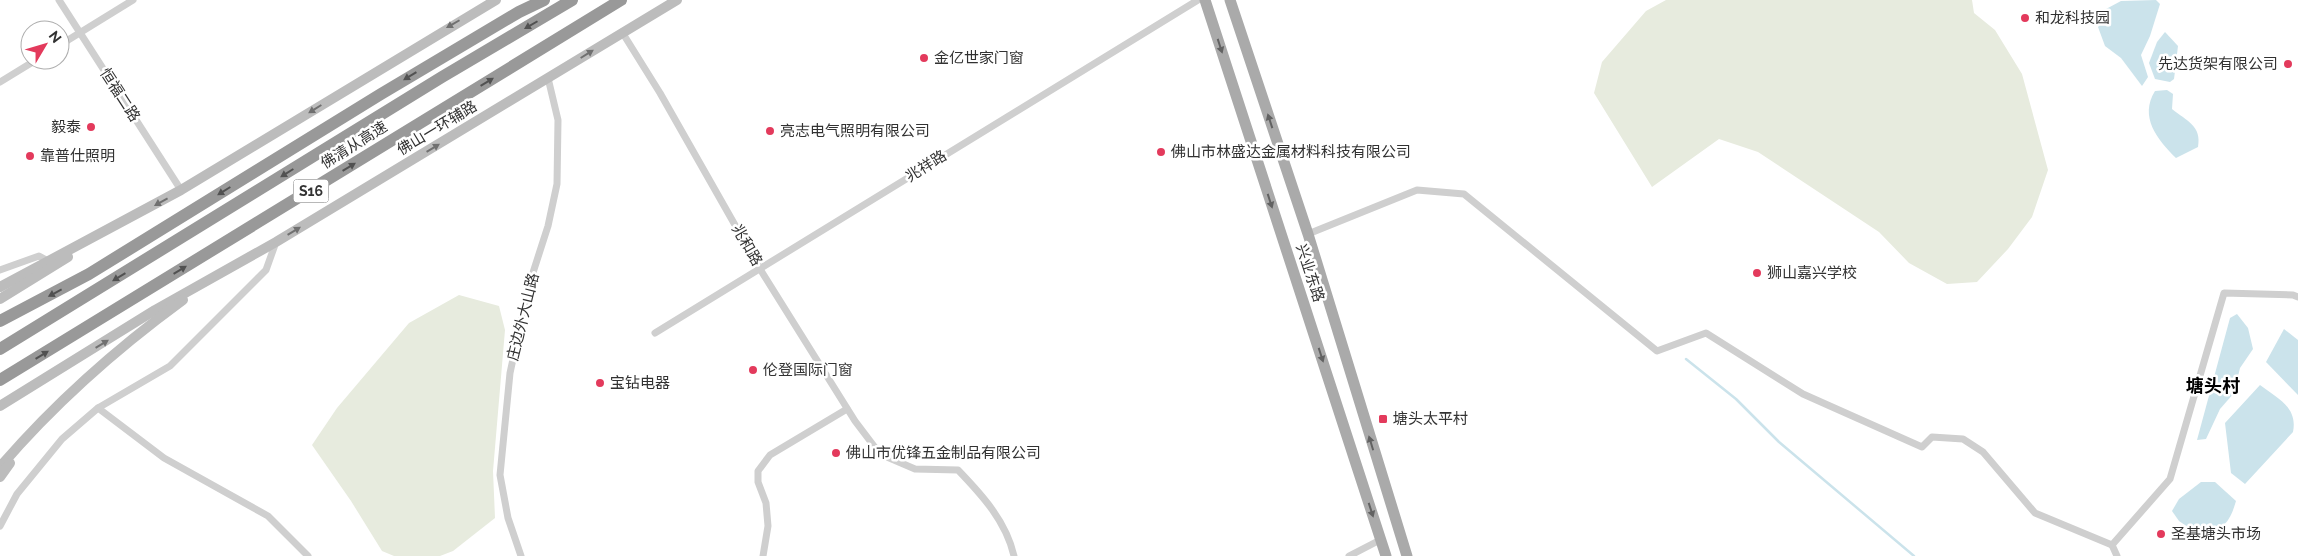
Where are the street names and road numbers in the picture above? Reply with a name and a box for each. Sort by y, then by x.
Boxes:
street label: 恒福二路 [96,65,144,125]
street label: 佛山一环辅路 [394,97,480,159]
street label: 佛清从高速 [317,117,391,173]
street label: 兆祥路 [902,146,950,186]
road number: S16 [294,180,328,202]
street label: 兆和路 [728,221,766,269]
street label: 兴业东路 [1292,242,1328,304]
street label: 庄边外大山路 [503,271,543,363]

